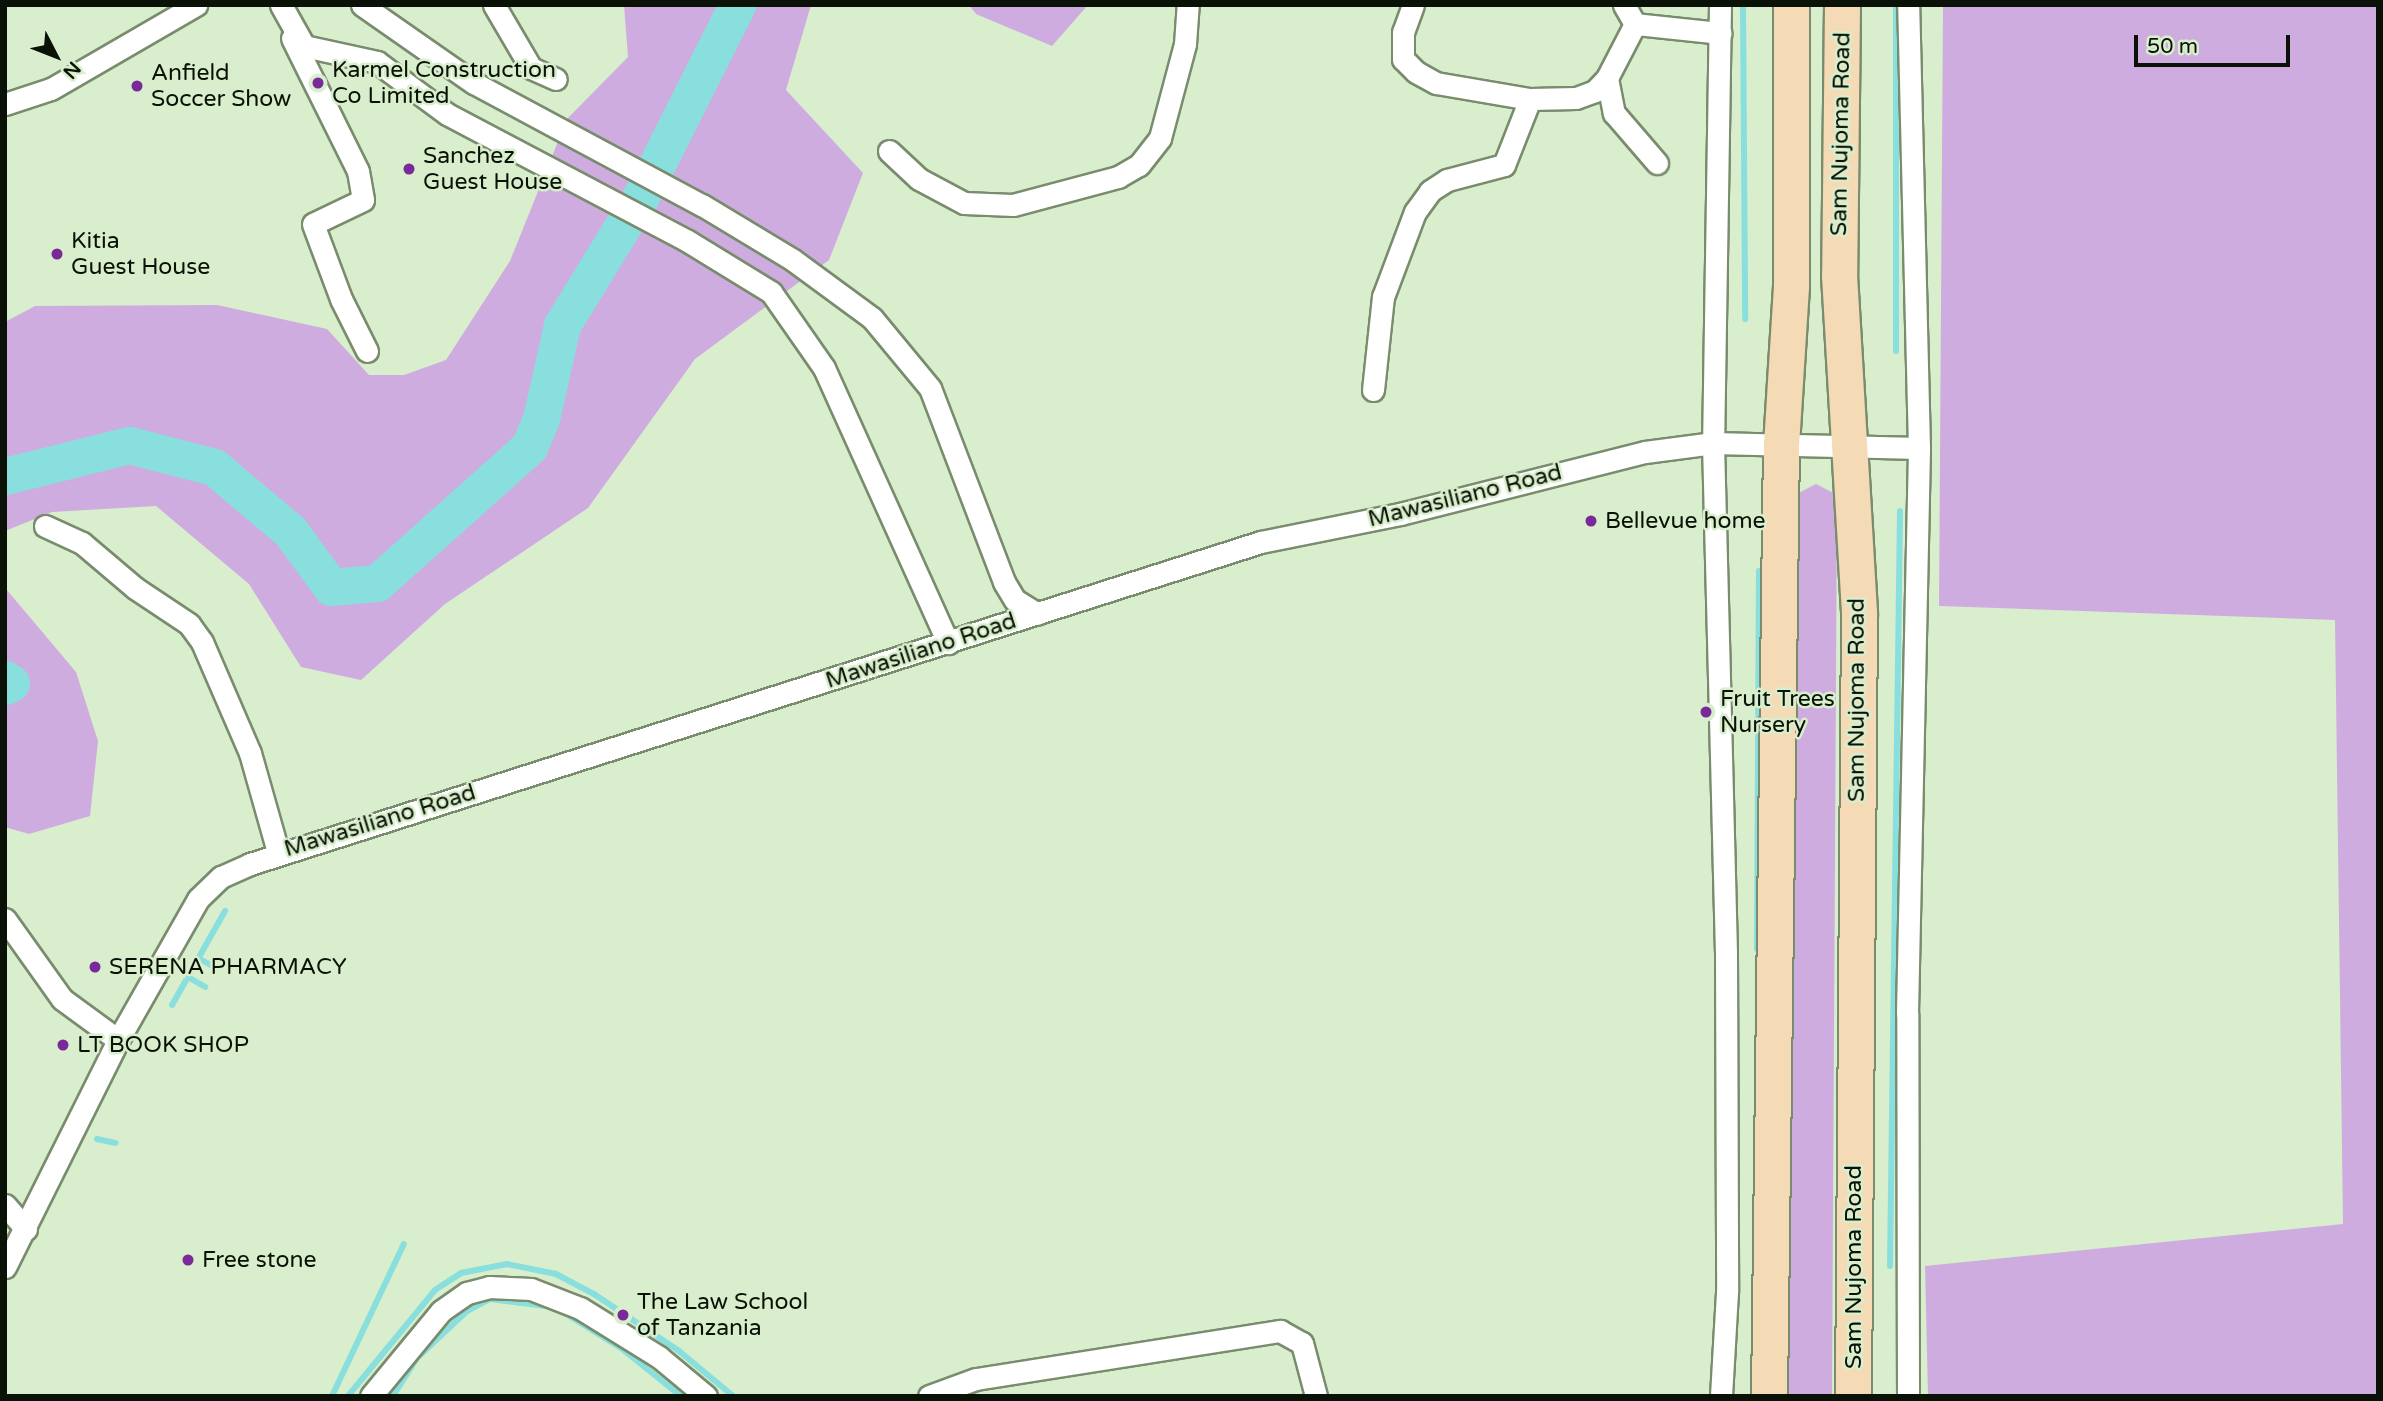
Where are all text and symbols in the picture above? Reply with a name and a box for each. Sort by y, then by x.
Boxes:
north arrow [21,21,91,91]
scale bar [2138,21,2294,65]
street label: Sam Nujoma Road [1825,32,1857,236]
text: 50 m [2147,34,2198,59]
place label: Karmel Construction Co Limited [332,56,556,110]
text: N [58,57,85,83]
place label: Anfield Soccer Show [151,59,291,113]
marker: Karmel Construction Co Limited [310,75,326,91]
marker: Anfield Soccer Show [129,78,145,94]
place label: Sanchez Guest House [423,142,562,196]
marker: Sanchez Guest House [401,161,417,177]
place label: Kitia Guest House [71,227,210,281]
marker: Kitia Guest House [49,246,65,262]
street label: Mawasiliano Road [1365,459,1565,533]
place label: Bellevue home [1605,507,1766,535]
marker: Bellevue home [1583,513,1599,529]
street label: Sam Nujoma Road [1843,598,1871,802]
street label: Mawasiliano Road [822,607,1020,695]
place label: Fruit Trees Nursery [1720,685,1835,739]
marker: Fruit Trees Nursery [1698,704,1714,720]
street label: Mawasiliano Road [281,779,479,863]
place label: SERENA PHARMACY [109,953,347,981]
marker: SERENA PHARMACY [87,959,103,975]
place label: LT BOOK SHOP [77,1031,249,1059]
marker: LT BOOK SHOP [55,1037,71,1053]
street label: Sam Nujoma Road [1840,1165,1868,1369]
place label: Free stone [202,1246,316,1274]
marker: Free stone [180,1252,196,1268]
place label: The Law School of Tanzania [637,1288,808,1342]
marker: The Law School of Tanzania [615,1307,631,1323]

